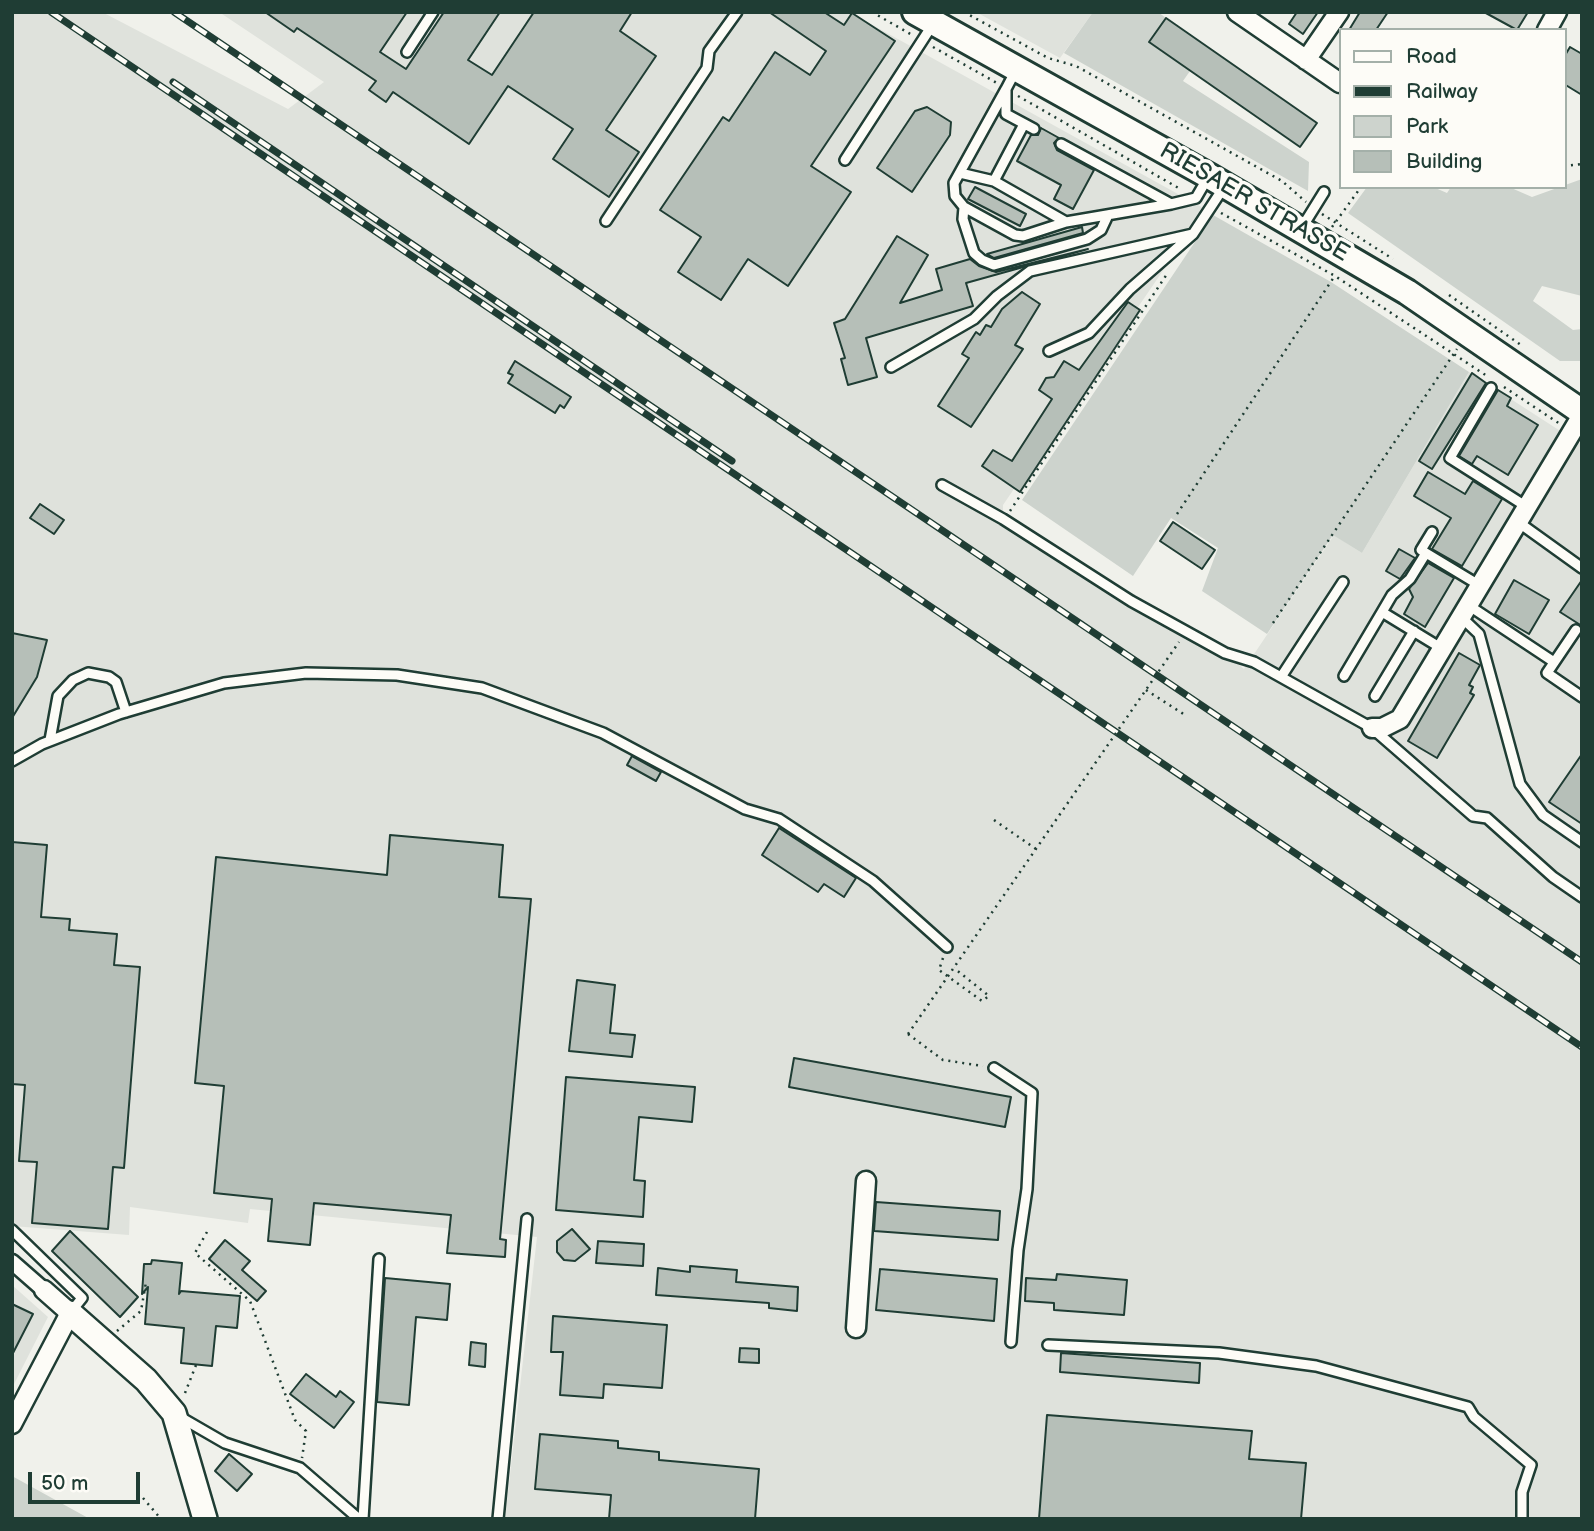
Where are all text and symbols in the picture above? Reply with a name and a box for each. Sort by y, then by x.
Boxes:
legend [1338,28,1566,189]
text: Road [1406,44,1457,69]
text: Railway [1406,79,1478,104]
text: Park [1406,114,1448,139]
street label: RIESAER STRASSE [1154,137,1354,269]
text: Building [1406,149,1482,174]
scale bar [32,1458,144,1502]
text: 50 m [41,1471,88,1496]

